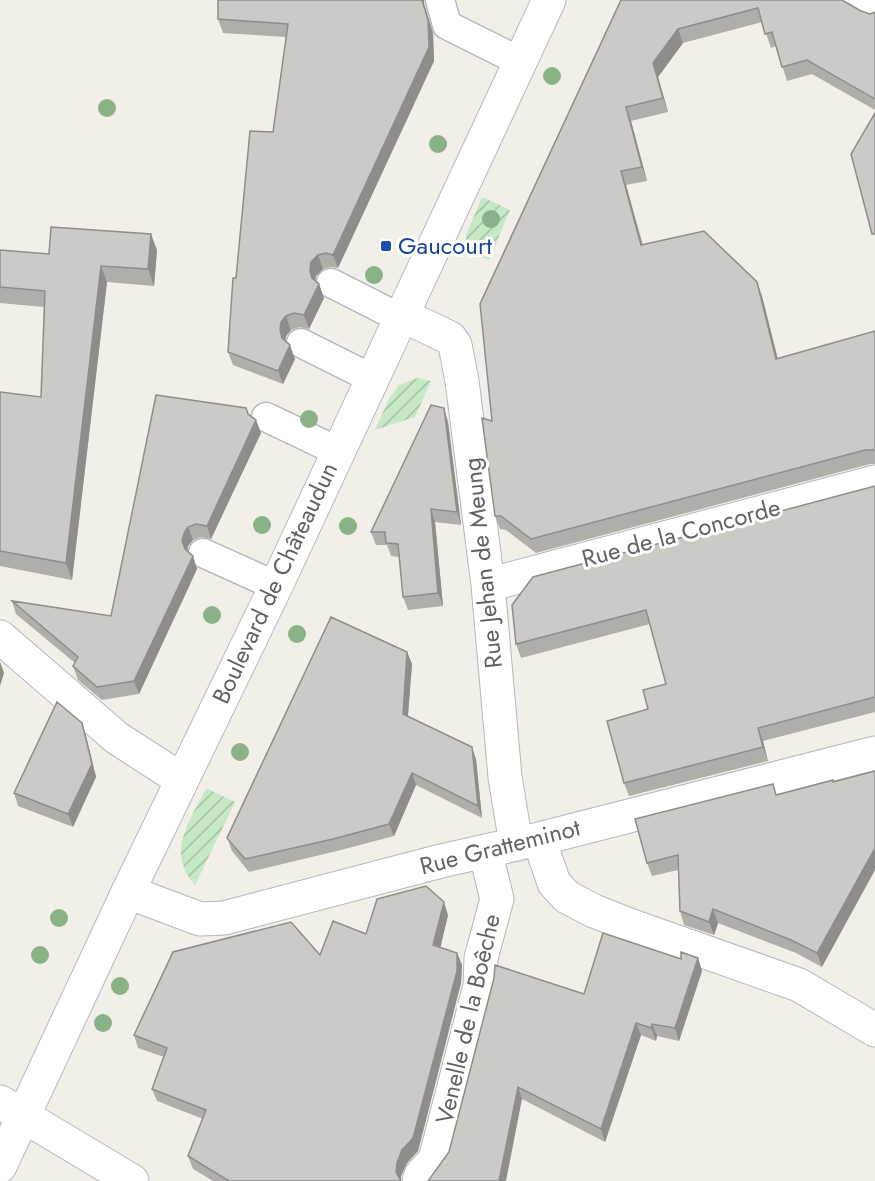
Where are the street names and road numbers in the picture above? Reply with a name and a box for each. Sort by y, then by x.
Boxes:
street label: Boulevard de Châteaudun [203,456,346,709]
street label: Rue Jehan de Meung [454,456,511,670]
street label: Rue de la Concorde [578,489,784,576]
street label: Rue Gratteminot [416,810,584,883]
street label: Venelle de la Boêche [426,910,509,1127]

